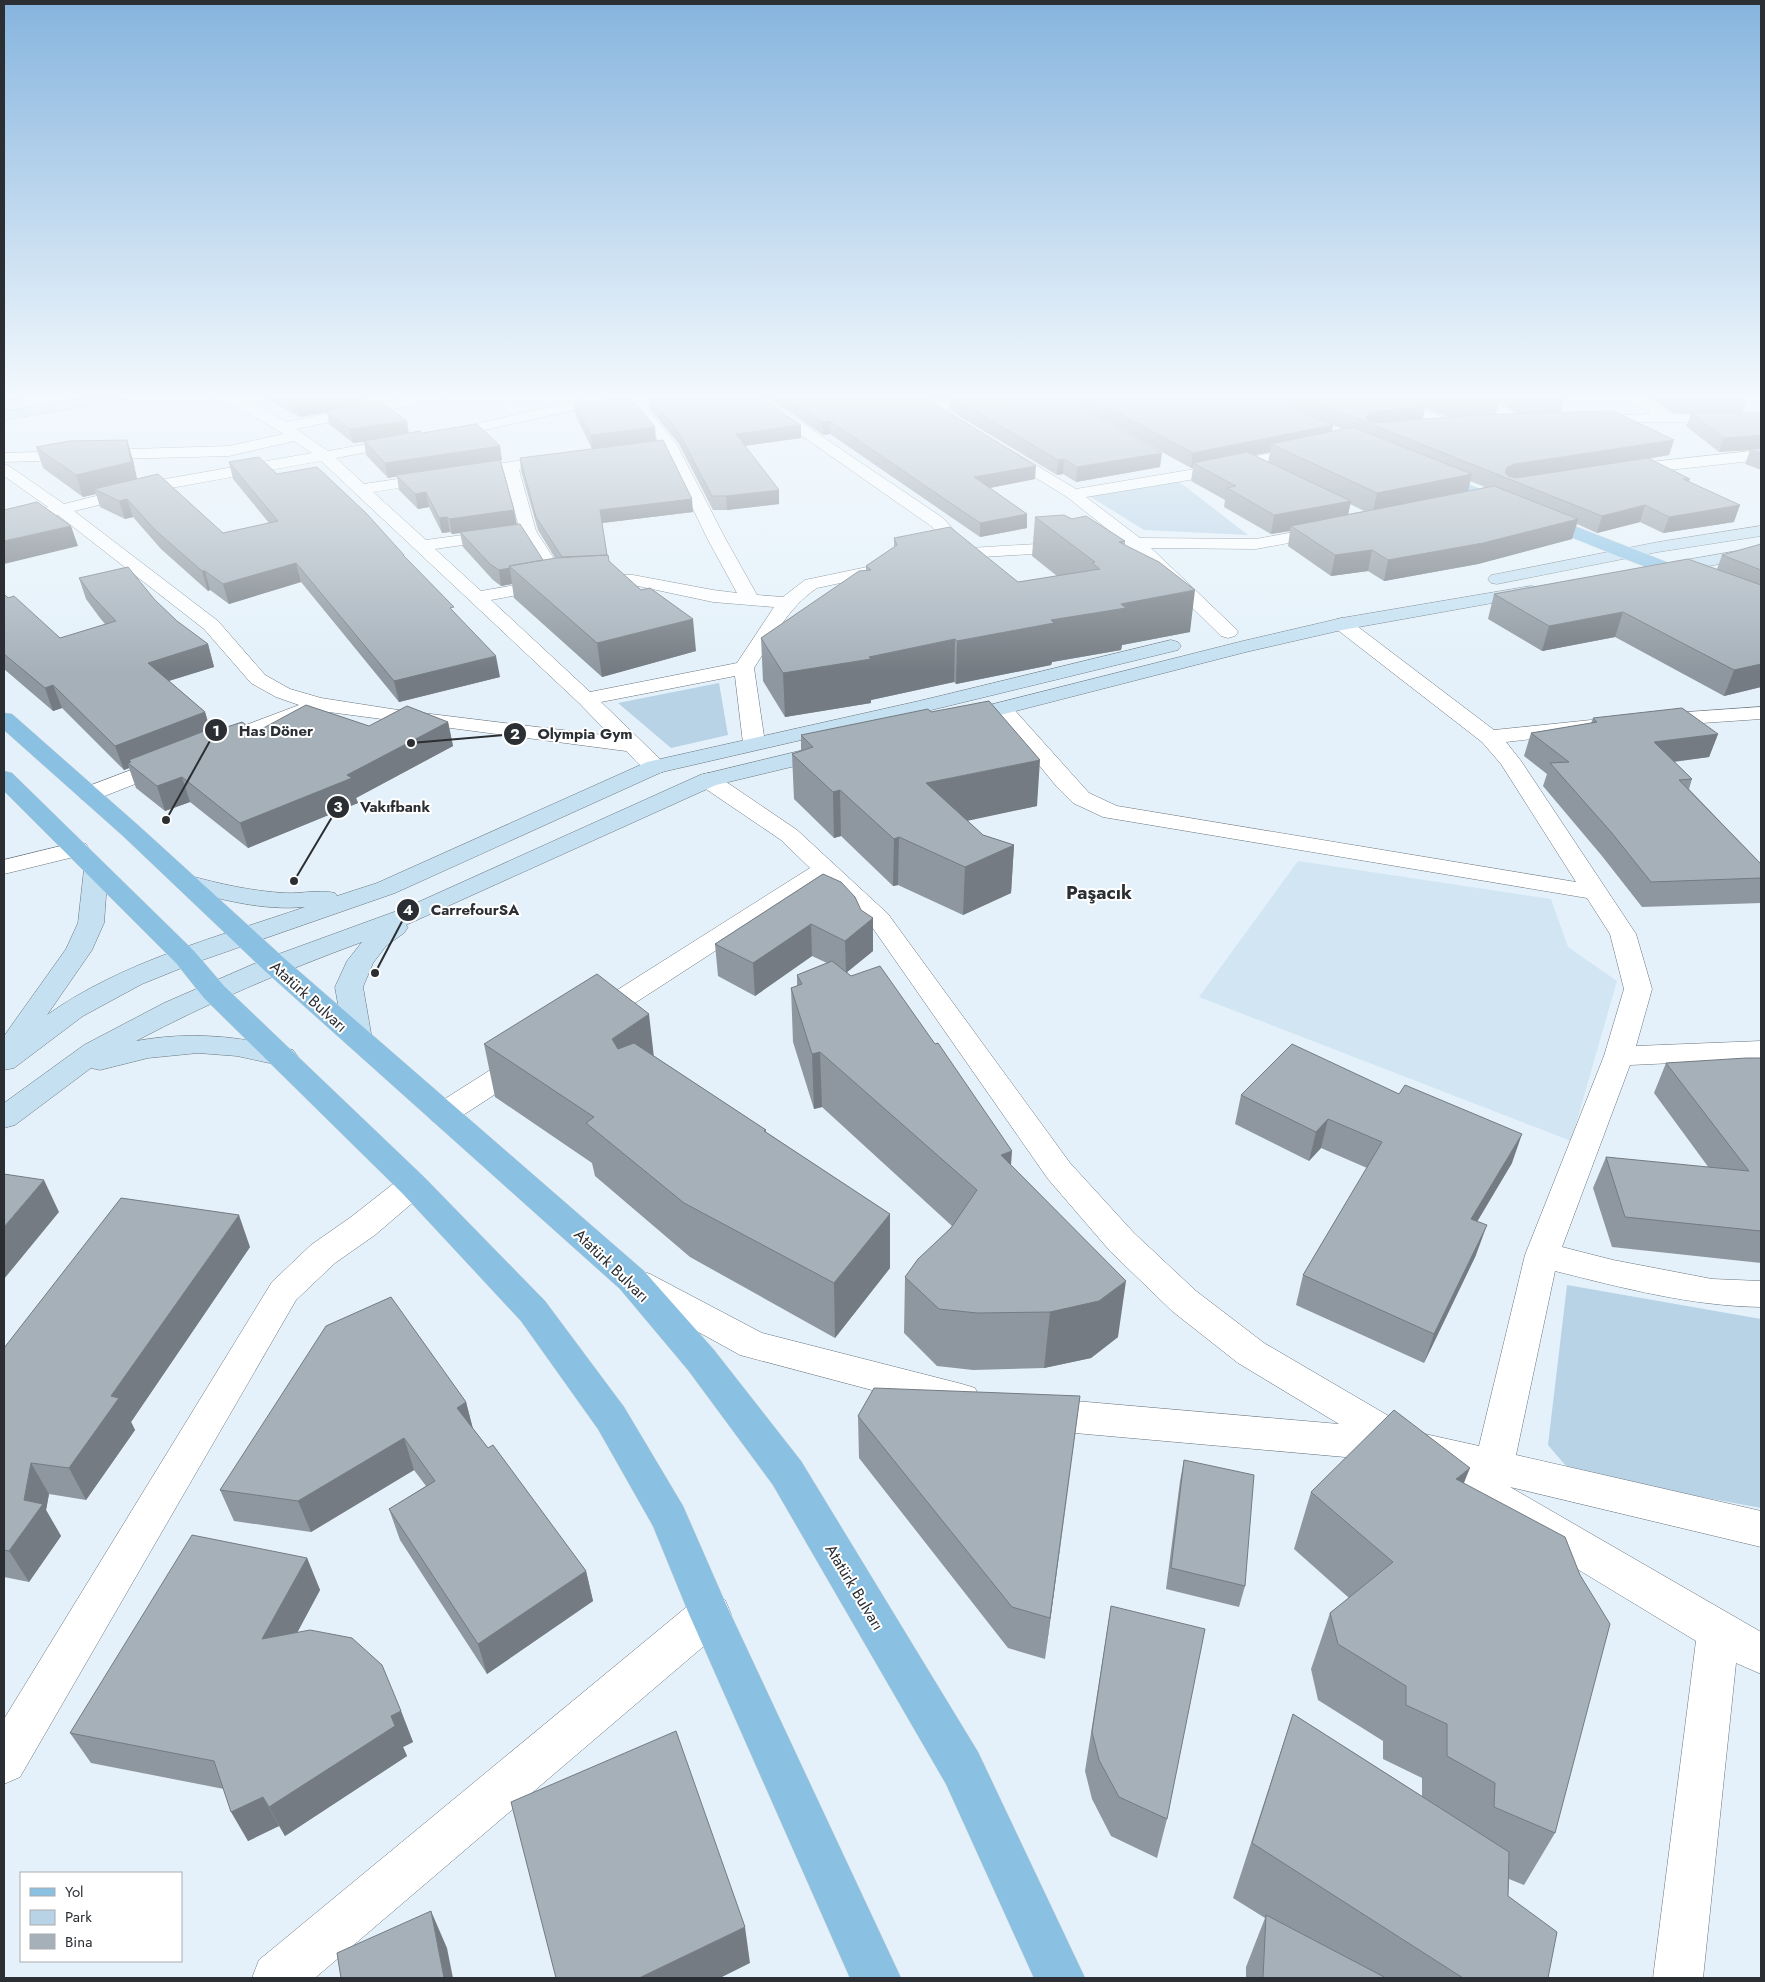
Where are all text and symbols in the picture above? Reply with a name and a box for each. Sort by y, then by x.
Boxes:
callout: Has Döner [203,715,323,745]
callout: Olympia Gym [503,719,643,749]
text: 1 [212,720,220,742]
text: Has Döner [239,720,314,742]
text: 2 [510,723,520,745]
text: Olympia Gym [537,723,633,745]
callout: Vakıfbank [325,792,440,822]
text: 3 [333,796,343,818]
text: Vakıfbank [359,796,430,818]
district label: Paşacık [1066,879,1132,906]
callout: CarrefourSA [396,895,529,925]
text: 4 [403,899,413,921]
text: CarrefourSA [431,899,520,921]
street label: Atatürk Bulvarı [265,955,352,1037]
street label: Atatürk Bulvarı [569,1223,655,1307]
street label: Atatürk Bulvarı [820,1540,889,1635]
legend [20,1872,182,1962]
text: Yol [65,1881,84,1903]
text: Park [65,1906,92,1928]
text: Bina [65,1931,92,1953]

